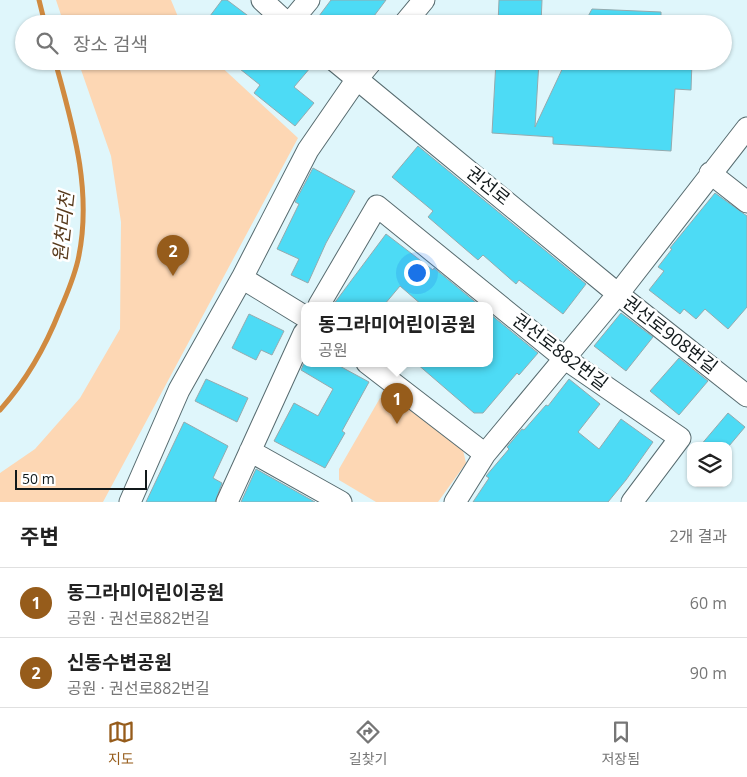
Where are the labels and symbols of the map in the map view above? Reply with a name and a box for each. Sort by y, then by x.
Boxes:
street label: 권선로 [462,160,515,210]
water label: 원천리천 [46,189,80,263]
pin: 2 [157,235,189,276]
your location [404,260,430,286]
street label: 권선로908번길 [618,290,723,379]
street label: 권선로882번길 [508,307,613,395]
pin: 1 [381,383,413,424]
scale bar [15,467,148,490]

